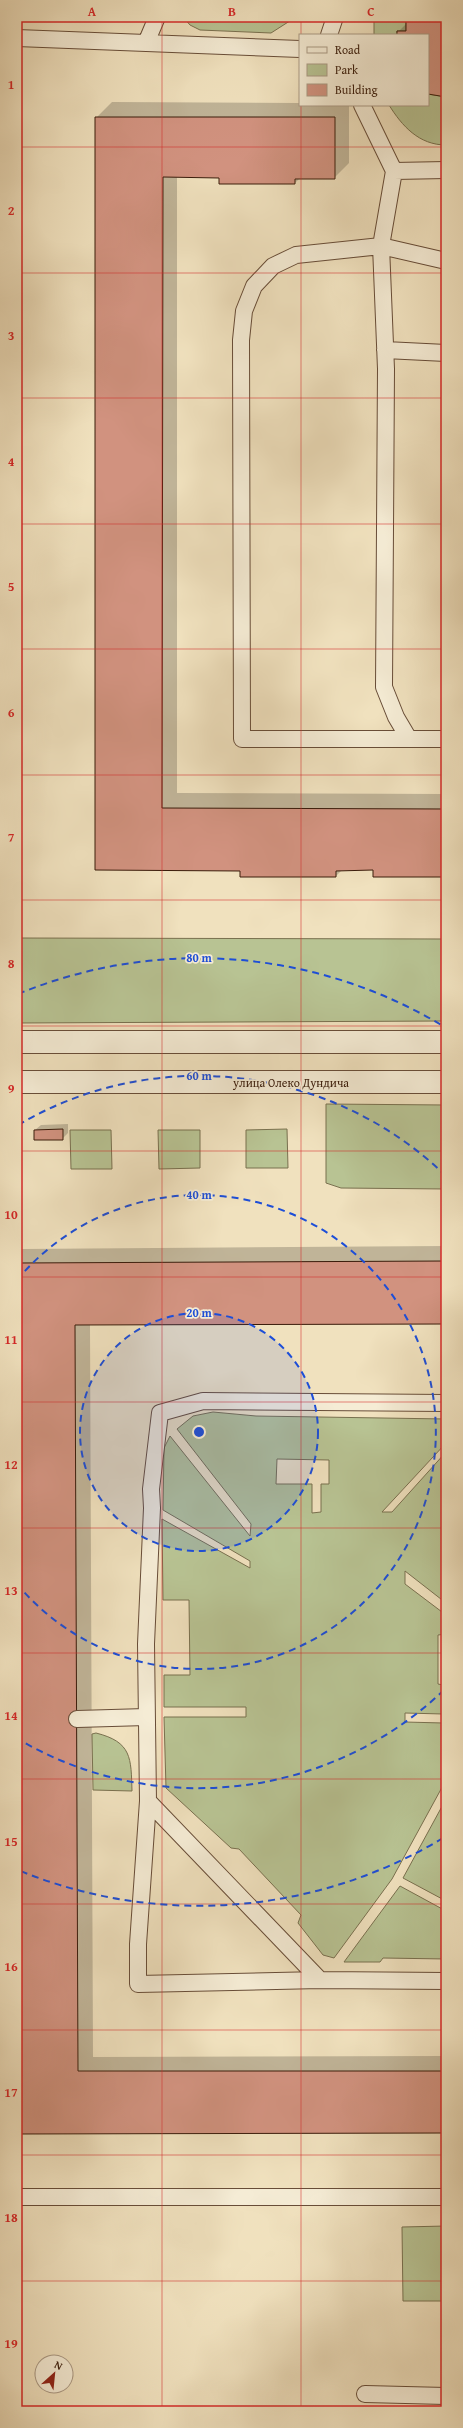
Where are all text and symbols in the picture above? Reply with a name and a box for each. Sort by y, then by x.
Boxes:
text: A [88,2,97,21]
text: B [228,2,236,21]
text: C [367,2,375,21]
legend [299,34,429,106]
text: Road [335,41,361,58]
text: Park [335,61,359,78]
text: 1 [8,75,14,94]
text: Building [335,81,378,98]
text: 2 [8,201,15,220]
text: 3 [8,326,14,345]
text: 4 [8,452,15,471]
text: 5 [8,577,15,596]
text: 6 [8,703,15,722]
text: 7 [8,828,15,847]
text: 80 m [186,949,212,966]
text: 8 [8,954,15,973]
text: 60 m [186,1067,212,1084]
street label: улица Олеко Дундича [232,1074,349,1091]
text: 9 [8,1079,15,1098]
text: 40 m [186,1186,212,1203]
text: 10 [4,1205,18,1224]
text: 20 m [186,1304,212,1321]
text: 11 [4,1330,18,1349]
centre of rings [192,1425,206,1439]
text: 12 [4,1455,18,1474]
text: 13 [4,1581,18,1600]
text: 14 [4,1706,18,1725]
text: 15 [4,1832,18,1851]
text: 16 [4,1957,18,1976]
text: 17 [4,2083,18,2102]
text: 18 [4,2208,18,2227]
text: 19 [4,2334,18,2353]
north arrow [34,2354,74,2394]
text: N [52,2356,66,2374]

